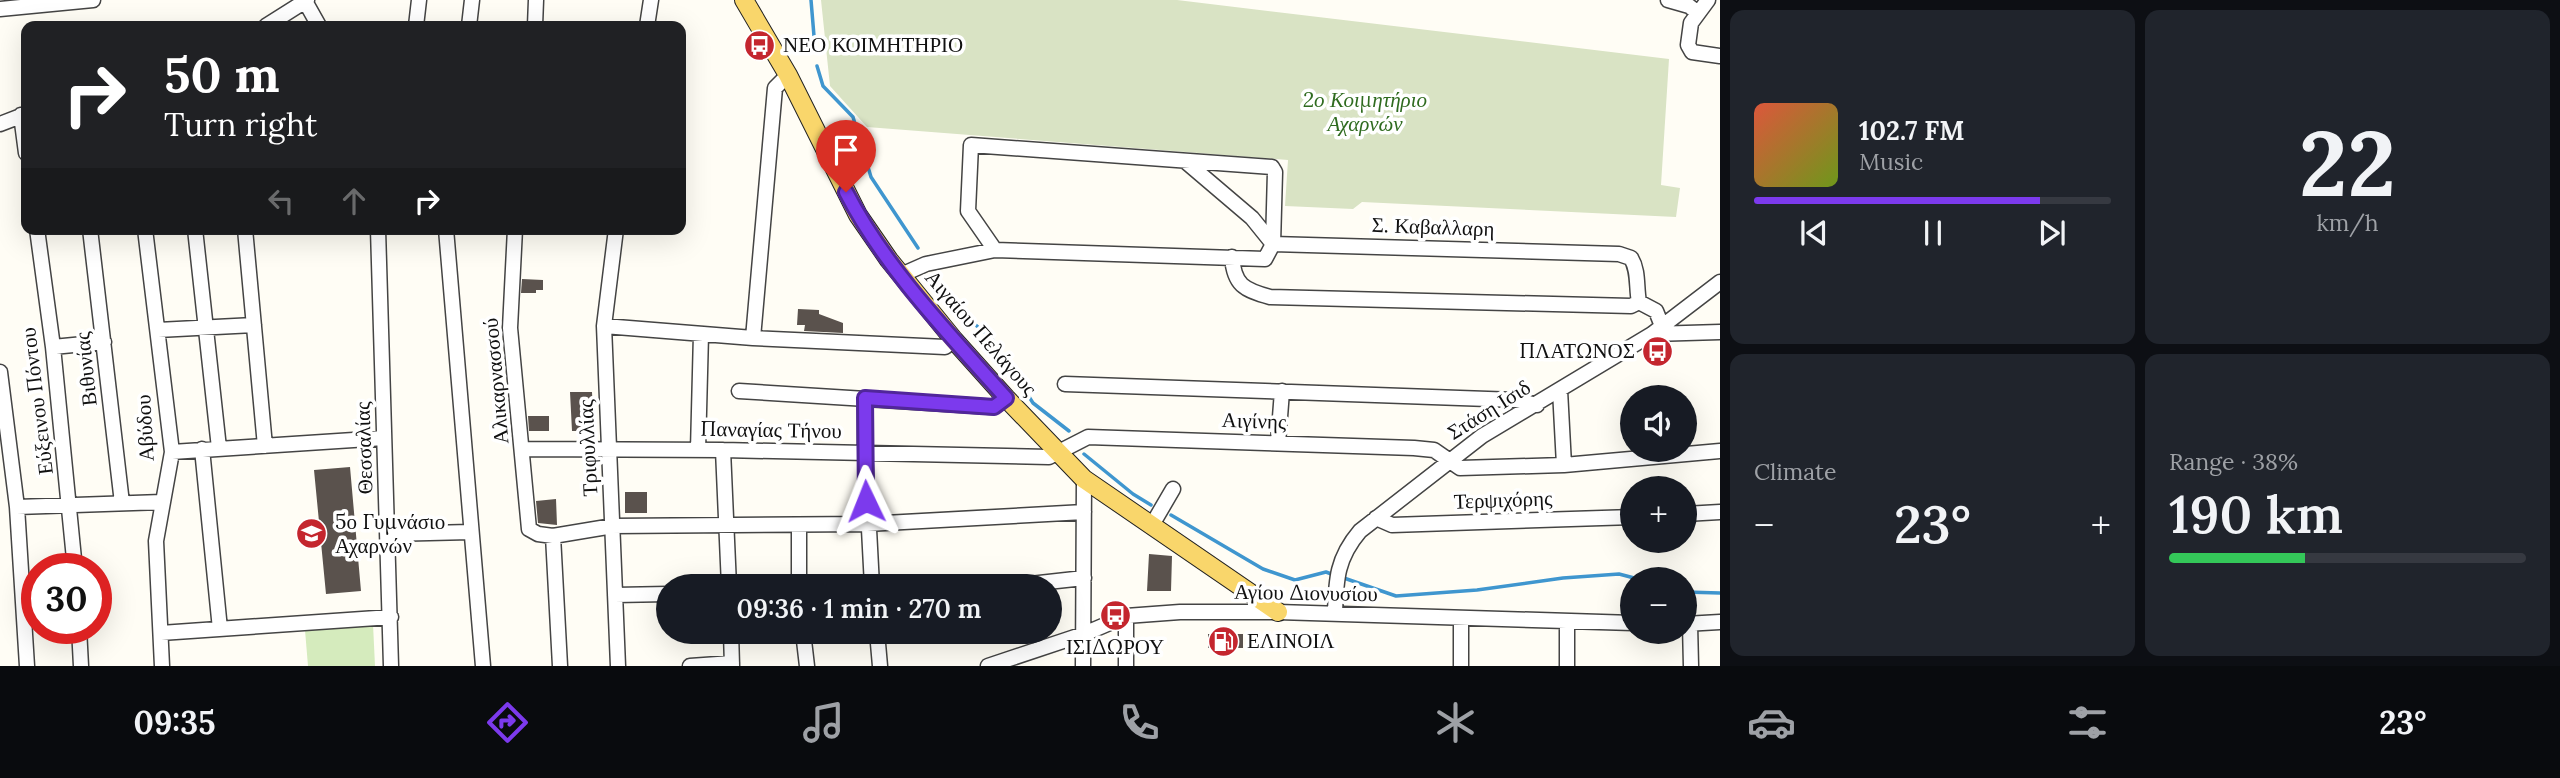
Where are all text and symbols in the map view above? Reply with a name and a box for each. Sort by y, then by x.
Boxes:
bus stop icon: ΝΕΟ ΚΟΙΜΗΤΗΡΙΟ [743,28,777,62]
place label: ΝΕΟ ΚΟΙΜΗΤΗΡΙΟ [783,31,963,58]
text: 50 m [164,43,280,105]
icon: right [49,49,140,140]
park label: 2ο Κοιμητήριο Αχαρνών [1303,86,1427,137]
text: Turn right [164,104,317,145]
text: 22 [2299,104,2396,221]
text: 102.7 FM [1859,114,1964,147]
pin [816,120,876,192]
icon: arrive [827,131,865,169]
text: Music [1859,147,1923,176]
icon: left [262,182,300,220]
icon: ahead [335,182,373,220]
icon: right [408,182,446,220]
text: km/h [2316,208,2379,237]
street label: Σ. Καβαλλαρη [1371,211,1495,242]
icon: previous [1795,214,1833,252]
icon: pause [1914,214,1952,252]
icon: next [2033,214,2071,252]
street label: Αιγαίου Πελάγους [919,264,1044,402]
street label: Αλικαρνασσού [477,317,514,445]
street label: Εύξεινου Πόντου [14,326,59,476]
street label: Βιθυνίας [68,330,103,408]
bus stop icon: ΠΛΑΤΩΝΟΣ [1641,334,1675,368]
place label: ΠΛΑΤΩΝΟΣ [1519,337,1635,364]
street label: Στάση Ισιδ [1442,373,1535,446]
map controls [1620,385,1697,644]
button: sound [1620,385,1697,462]
street label: Αβύδου [129,394,160,462]
street label: Τριφυλλίας [571,398,604,497]
street label: Θεσσαλίας [348,401,379,495]
street label: Αιγίνης [1221,406,1287,435]
street label: Παναγίας Τήνου [700,415,842,444]
text: Range · 38% [2169,447,2298,476]
text: Climate [1754,457,1836,486]
position arrow [829,464,903,538]
button: + [1620,476,1697,553]
text: 190 km [2169,481,2343,547]
street label: Τερψιχόρης [1453,484,1553,515]
text: 23° [1894,491,1971,557]
text: − [1754,501,1774,549]
text: + [2091,501,2111,549]
place label: 5ο Γυμνάσιο Αχαρνών [335,508,445,559]
school or university icon: 5ο Γυμνάσιο Αχαρνών [295,517,329,551]
speed limit sign: 30 [21,553,112,644]
button: − [1620,567,1697,644]
street label: Αγίου Διονυσίου [1234,578,1378,607]
text: 09:36 · 1 min · 270 m [736,592,982,625]
bus stop icon: ΙΣΙΔΩΡΟΥ [1098,598,1132,632]
fuel station icon: ΕΛΙΝΟΙΛ [1207,624,1241,658]
place label: ΕΛΙΝΟΙΛ [1247,627,1335,654]
place label: ΙΣΙΔΩΡΟΥ [1066,633,1164,660]
icon: directions [483,698,532,747]
icon: music [799,698,848,747]
icon: phone [1115,698,1164,747]
icon: climate [1431,698,1480,747]
icon: car [1747,698,1796,747]
icon: filters [2063,698,2112,747]
text: 09:35 [134,702,216,743]
text: 23° [2379,702,2426,743]

